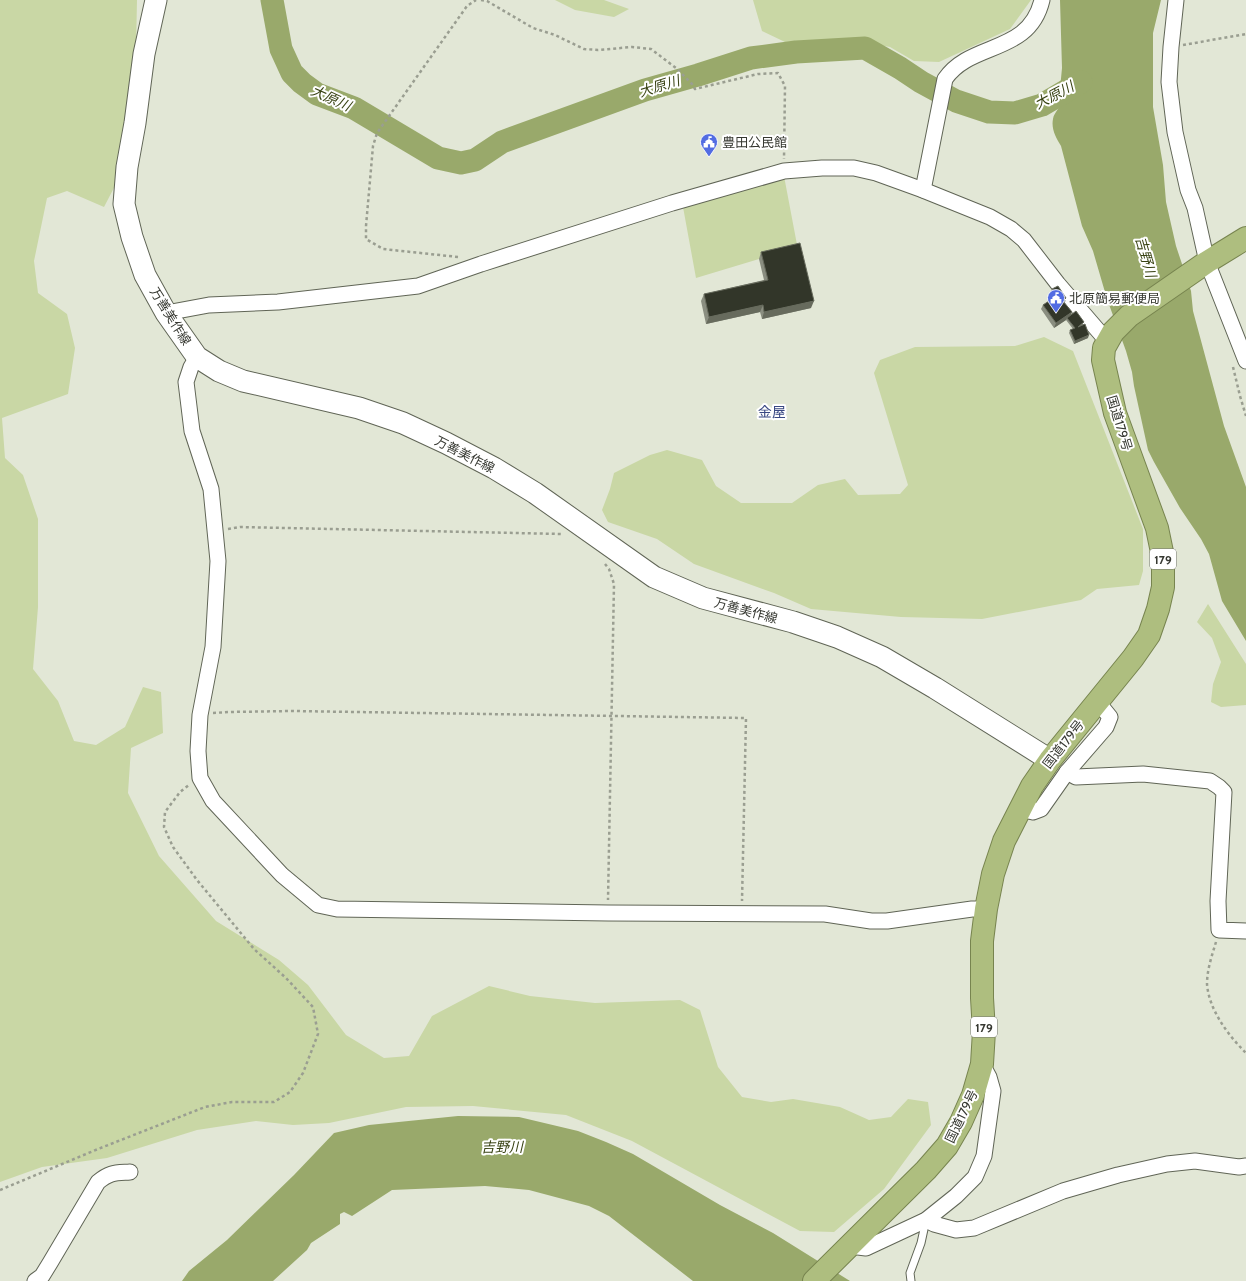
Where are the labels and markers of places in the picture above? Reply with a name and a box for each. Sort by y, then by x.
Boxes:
public building icon: 豊田公民館 [699,132,719,157]
place label: 豊田公民館 [722,134,787,150]
public building icon: 北原簡易郵便局 [1046,288,1066,313]
place label: 北原簡易郵便局 [1069,290,1160,306]

